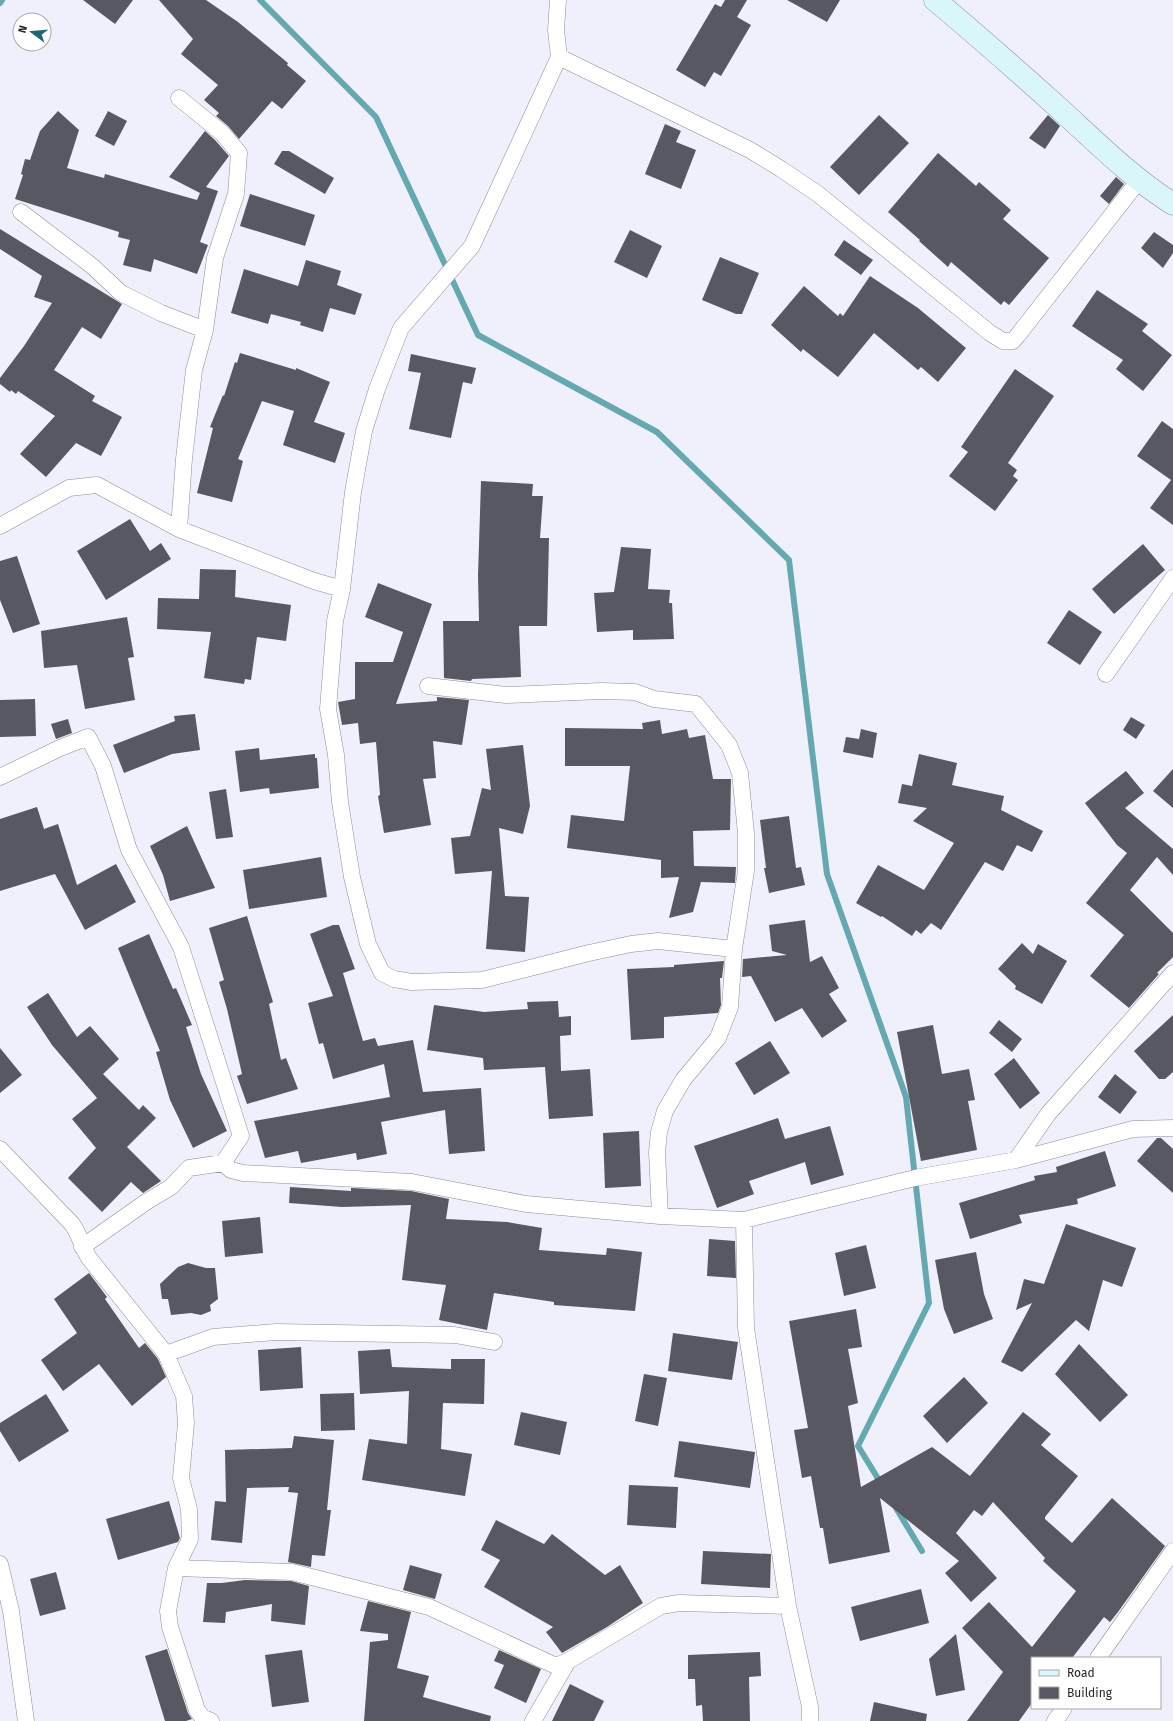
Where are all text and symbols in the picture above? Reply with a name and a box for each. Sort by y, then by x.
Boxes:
north arrow [12,12,52,52]
text: N [16,24,30,35]
legend [1031,1657,1161,1709]
text: Road [1067,1666,1095,1680]
text: Building [1067,1686,1113,1700]

